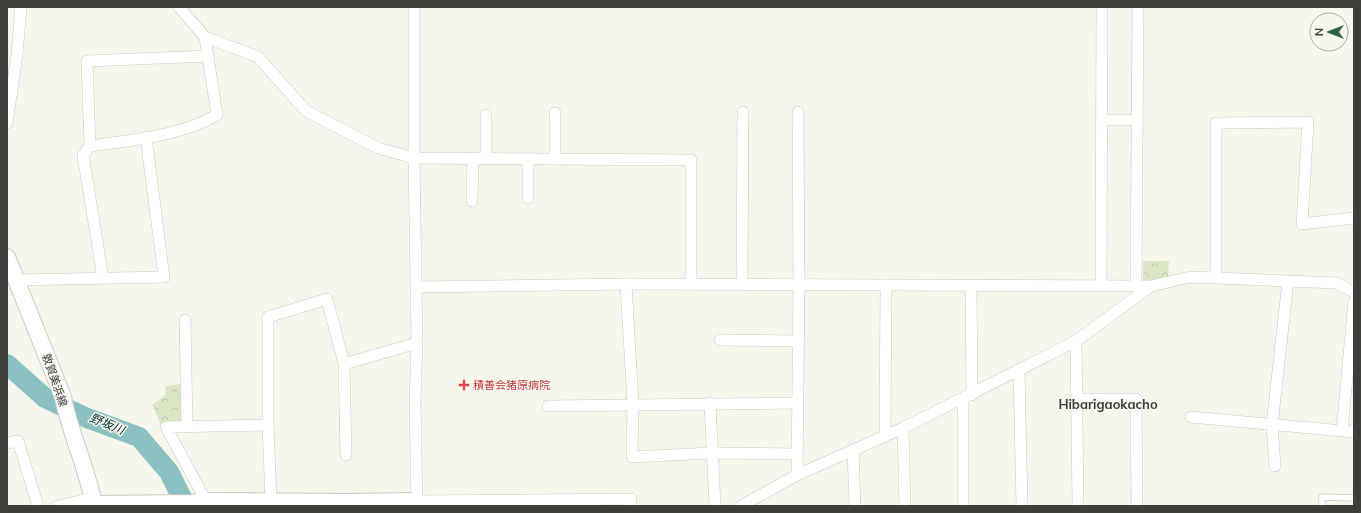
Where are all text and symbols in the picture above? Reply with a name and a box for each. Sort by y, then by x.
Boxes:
north arrow [1309,12,1349,52]
text: N [1312,28,1326,36]
street label: 敦賀美浜線 [39,352,71,408]
place label: 積善会猪原病院 [473,378,550,392]
marker: 積善会猪原病院 [458,379,470,391]
district label: Hibarigaokacho [1058,396,1158,412]
water label: 野坂川 [88,410,129,438]

